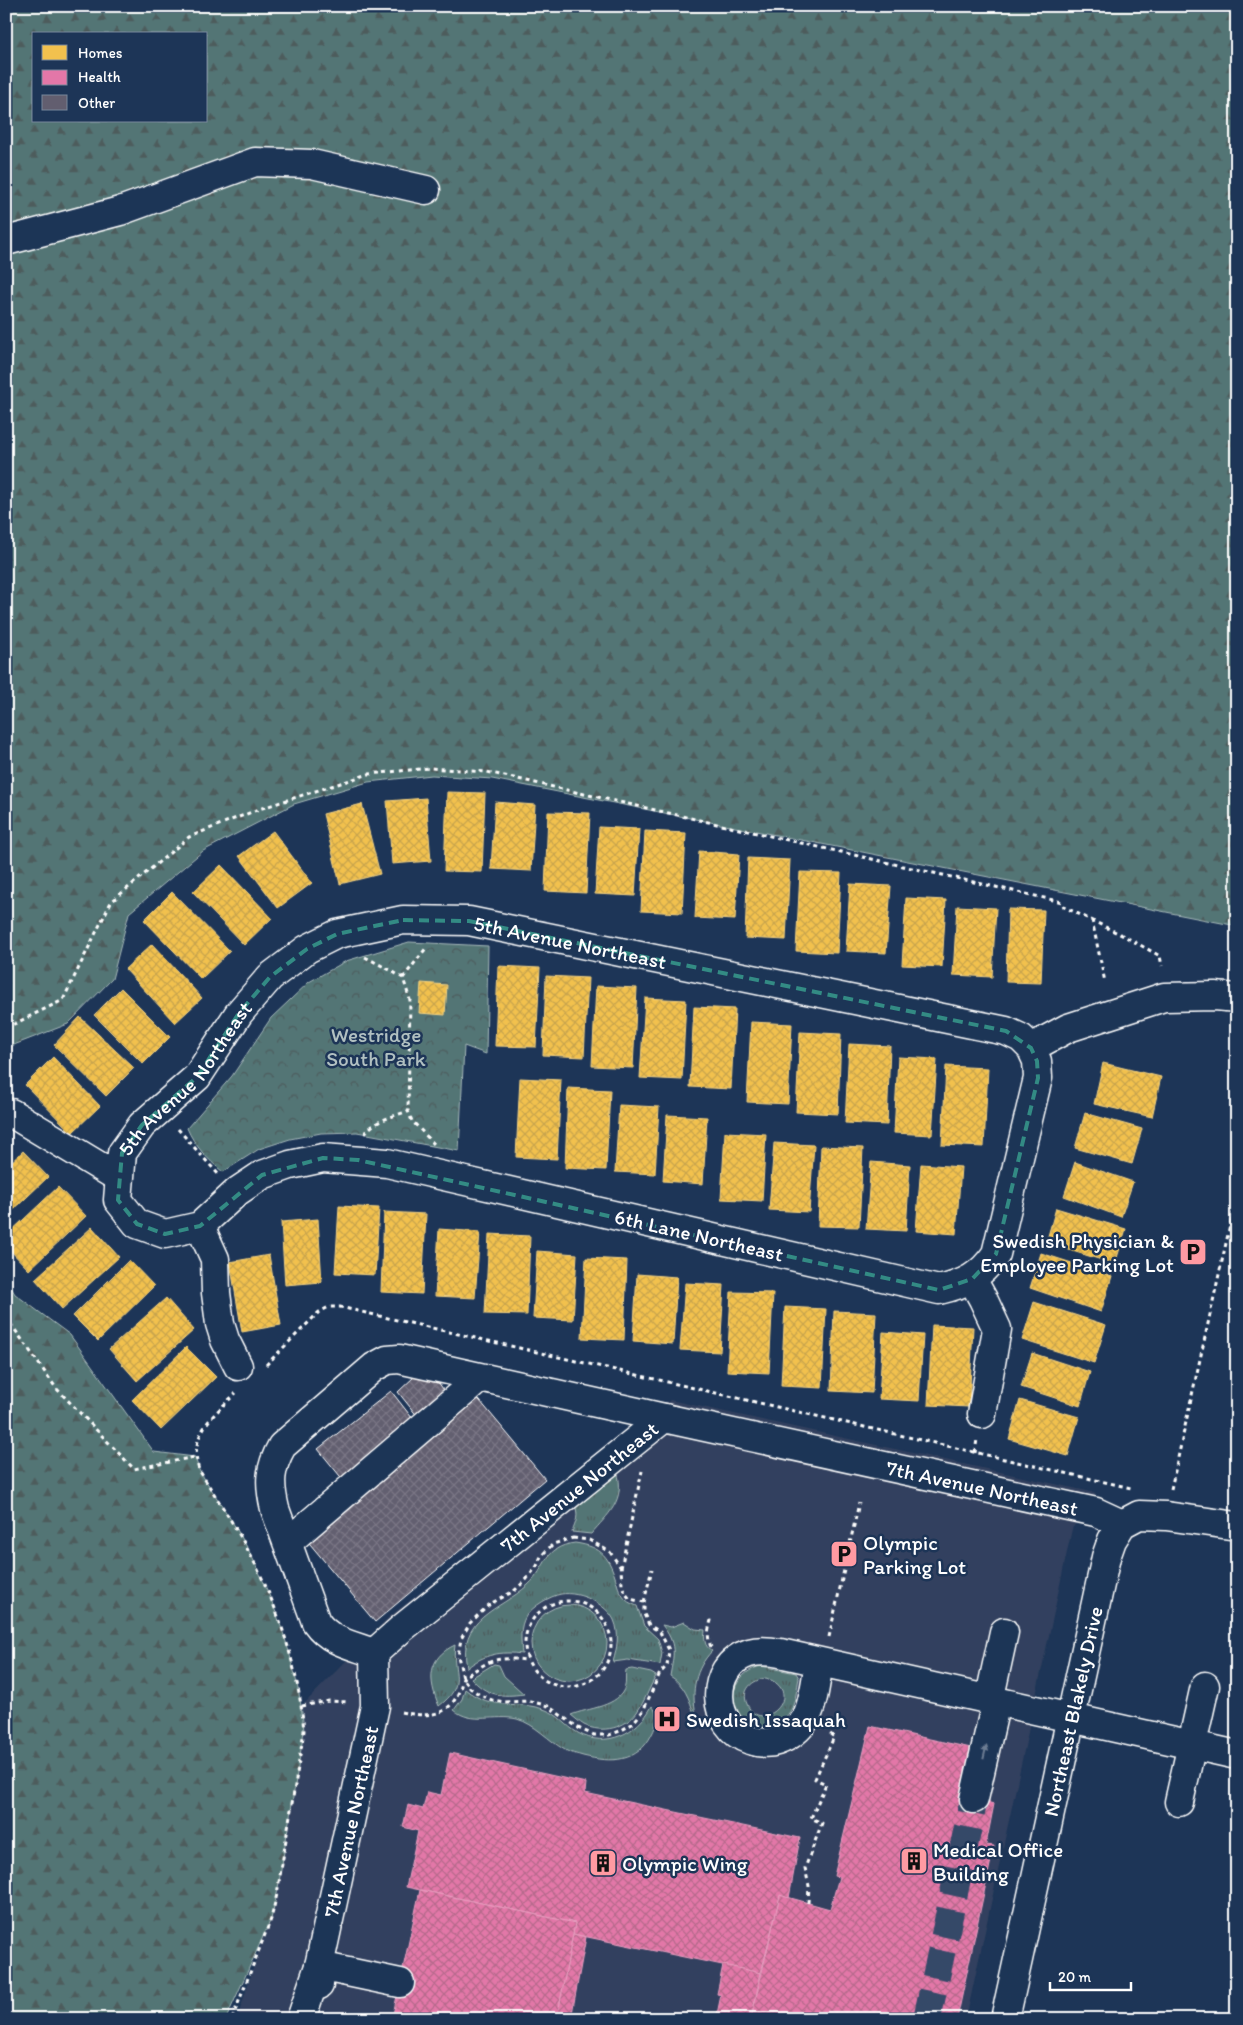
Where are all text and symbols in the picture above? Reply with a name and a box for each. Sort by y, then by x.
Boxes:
legend [32,32,208,122]
text: Homes [78,44,123,62]
text: Health [78,68,121,86]
text: Other [78,94,115,112]
street label: 5th Avenue Northeast [472,910,669,974]
street label: 5th Avenue Northeast [112,995,257,1160]
park label: Westridge South Park [326,1022,426,1071]
street label: 6th Lane Northeast [612,1203,786,1267]
place label: Swedish Physician & Employee Parking Lot [980,1228,1174,1277]
parking icon: Swedish Physician & Employee Parking Lot [1178,1237,1208,1267]
street label: 7th Avenue Northeast [495,1415,663,1557]
street label: 7th Avenue Northeast [884,1454,1081,1520]
place label: Olympic Parking Lot [863,1530,966,1579]
parking icon: Olympic Parking Lot [829,1539,859,1569]
street label: Northeast Blakely Drive [1037,1604,1107,1819]
hospital icon: Swedish Issaquah [652,1704,682,1734]
place label: Swedish Issaquah [686,1707,846,1732]
street label: 7th Avenue Northeast [317,1723,383,1919]
one-way arrow [981,1744,989,1759]
place label: Medical Office Building [933,1837,1063,1886]
building icon: Medical Office Building [899,1846,929,1876]
building icon: Olympic Wing [588,1848,618,1878]
place label: Olympic Wing [622,1851,748,1876]
scale bar [1050,1960,1132,1992]
text: 20 m [1058,1968,1092,1986]

